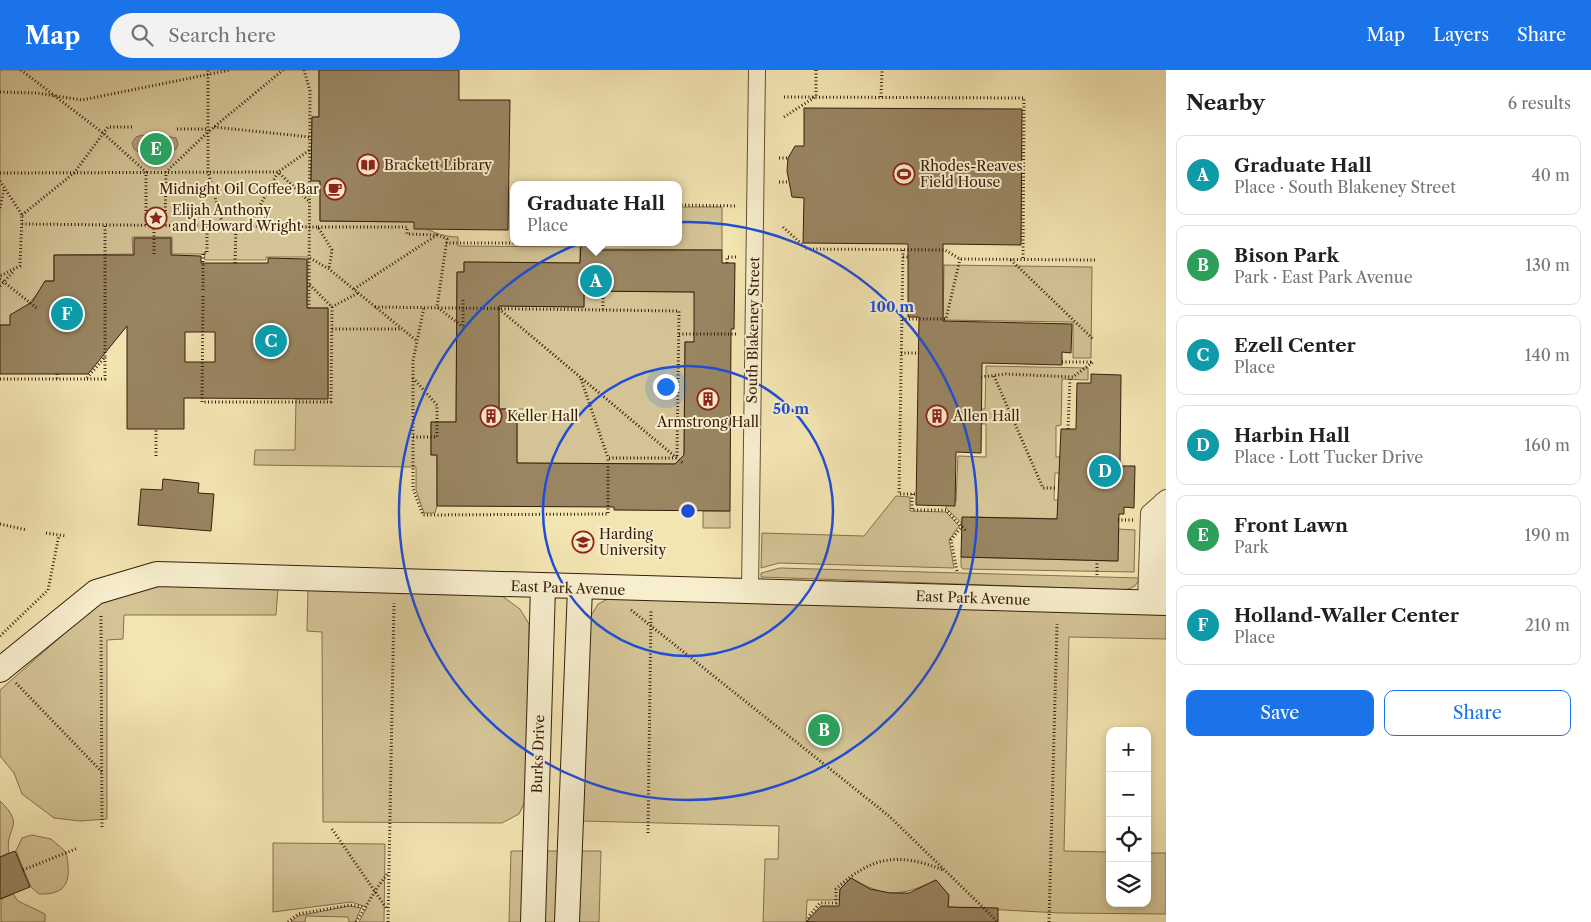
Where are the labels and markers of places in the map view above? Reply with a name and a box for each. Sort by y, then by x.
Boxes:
pin: E [140,130,172,168]
library icon: Brackett Library [356,153,380,177]
place label: Brackett Library [384,156,492,174]
place label: Rhodes-Reaves Field House [920,157,1022,191]
sports icon: Rhodes-Reaves Field House [892,162,916,186]
cafe icon: Midnight Oil Coffee Bar [323,177,347,201]
place label: Midnight Oil Coffee Bar [159,180,319,198]
place label: Elijah Anthony and Howard Wright [172,201,302,235]
place icon: Elijah Anthony and Howard Wright [144,206,168,230]
pin: A [580,262,612,300]
pin: F [51,295,83,333]
pin: C [255,322,287,360]
building icon: Armstrong Hall [696,387,720,411]
building icon: Keller Hall [479,404,503,428]
building icon: Allen Hall [925,404,949,428]
place label: Keller Hall [507,407,578,425]
place label: Allen Hall [952,407,1020,425]
place label: Armstrong Hall [656,413,759,431]
pin: D [1089,452,1121,490]
centre of rings [679,502,697,520]
place label: Harding University [599,525,667,559]
school or university icon: Harding University [571,530,595,554]
pin: B [808,711,840,749]

